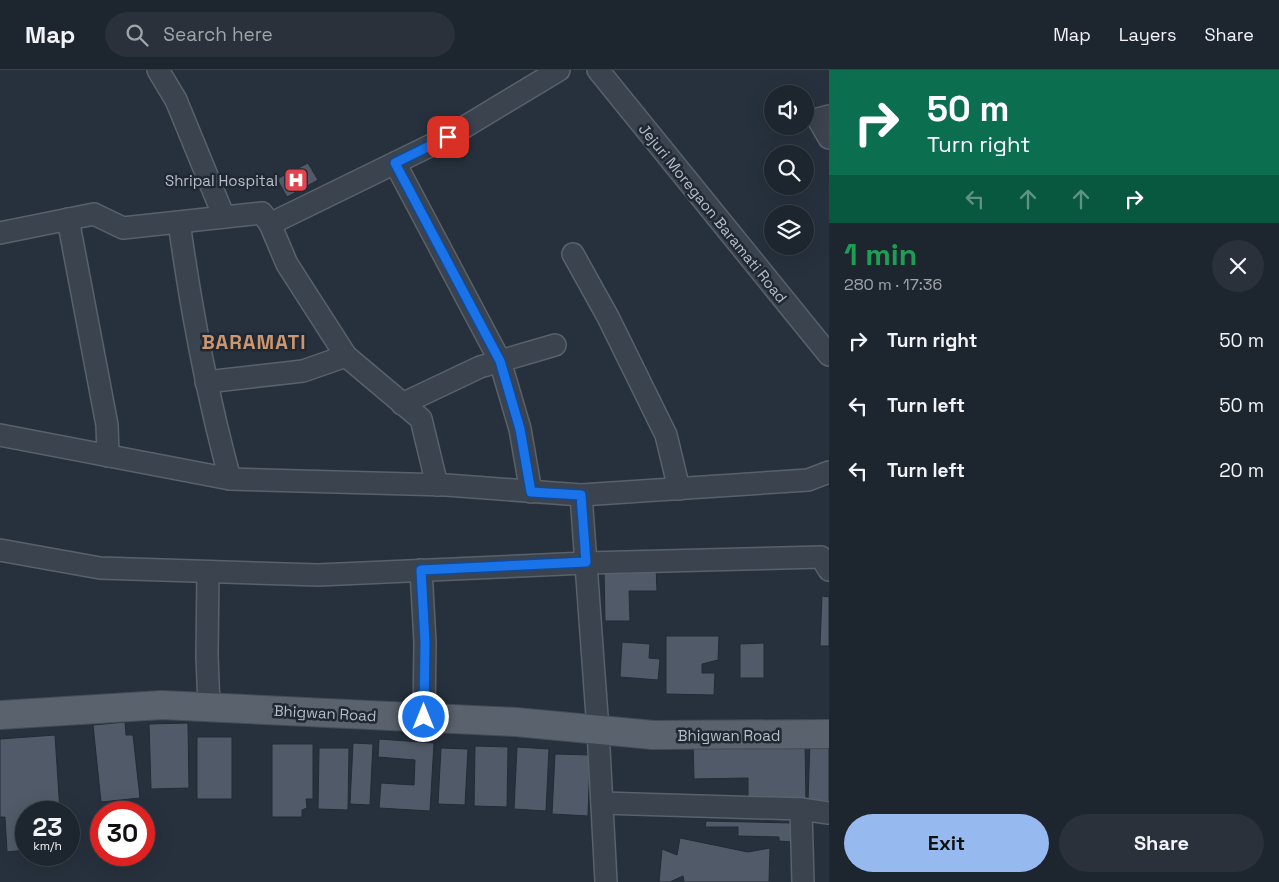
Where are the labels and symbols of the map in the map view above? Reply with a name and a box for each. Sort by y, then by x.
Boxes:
pin [427,116,469,158]
street label: Jejuri Moregaon Baramati Road [635,120,791,306]
hospital icon: Shripal Hospital [283,167,309,193]
place label: Shripal Hospital [165,171,278,190]
district label: BARAMATI [201,329,307,355]
position arrow [397,690,449,742]
street label: Bhigwan Road [273,701,377,725]
street label: Bhigwan Road [678,726,780,745]
speed limit sign: 30 [90,801,155,866]

